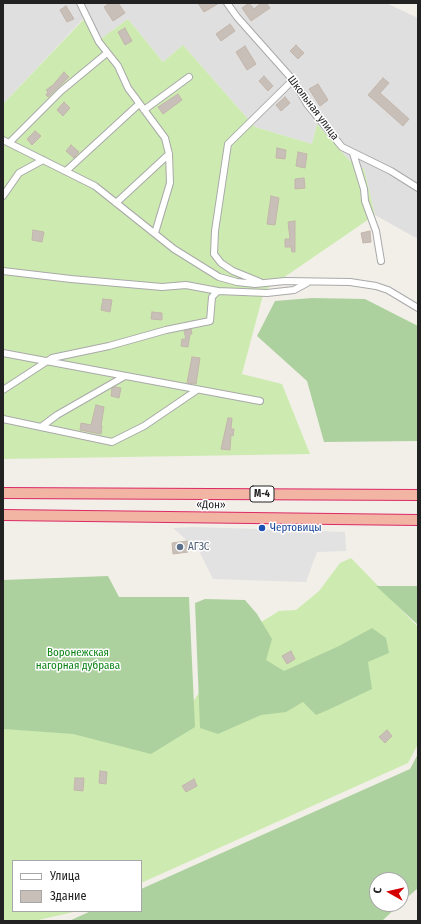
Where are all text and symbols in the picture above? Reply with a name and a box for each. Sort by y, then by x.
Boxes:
street label: Школьная улица [284,73,342,143]
road number: М-4 [250,486,274,502]
street label: «Дон» [196,498,226,512]
place label: Чертовицы [270,521,322,535]
marker: Чертовицы [257,523,267,533]
place label: АГЗС [188,540,209,554]
marker: АГЗС [175,542,185,552]
park label: Воронежская нагорная дубрава [36,646,120,672]
legend [12,860,142,912]
text: Улица [50,869,80,883]
north arrow [369,872,409,912]
text: С [371,887,384,894]
text: Здание [50,889,86,903]

